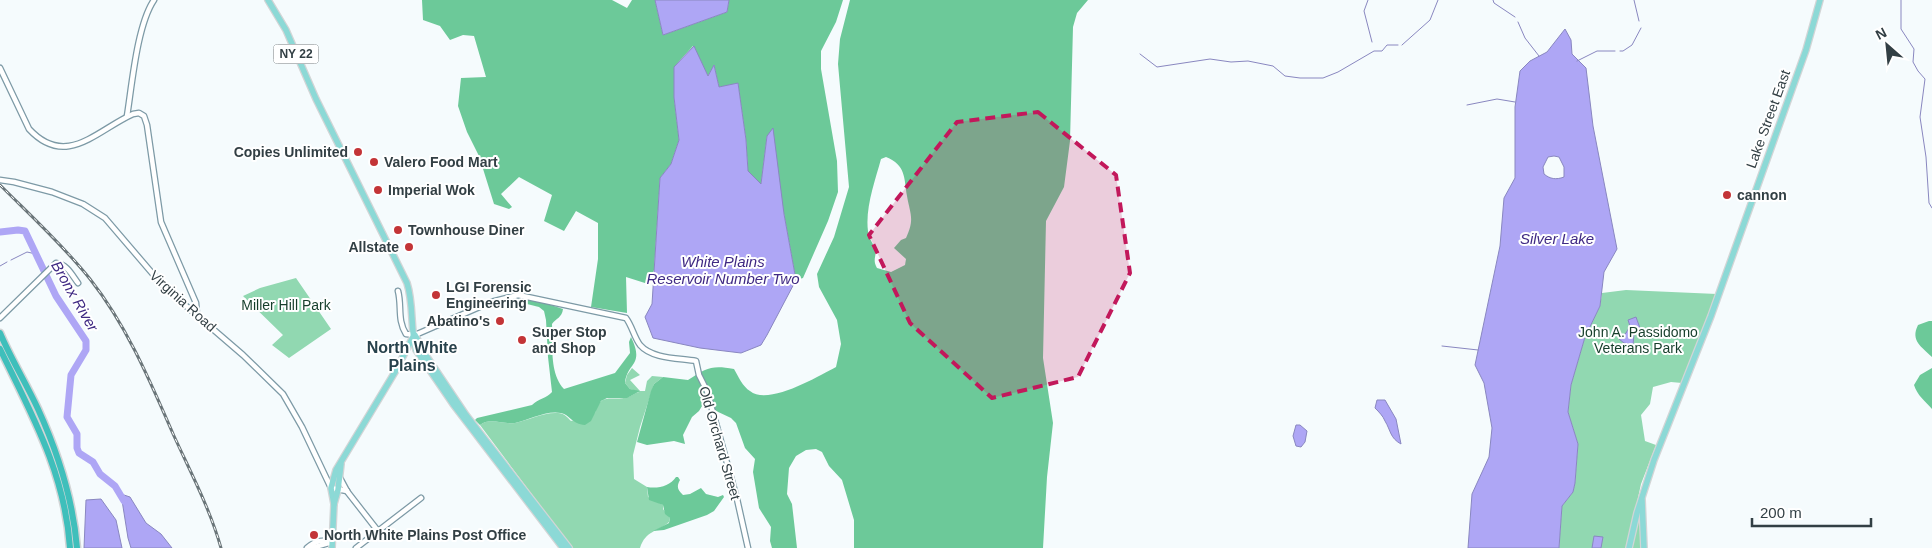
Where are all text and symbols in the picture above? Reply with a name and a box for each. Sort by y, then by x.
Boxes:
north arrow [1862,20,1912,70]
text: N [1873,24,1889,43]
road number: NY 22 [274,44,318,64]
street label: Lake Street East [1743,68,1793,170]
place label: Copies Unlimited [234,144,348,160]
marker: Copies Unlimited [352,146,364,158]
place label: Valero Food Mart [384,154,498,170]
marker: Valero Food Mart [368,156,380,168]
place label: Imperial Wok [388,182,475,198]
marker: Imperial Wok [372,184,384,196]
place label: cannon [1737,187,1787,203]
marker: cannon [1721,189,1733,201]
place label: Townhouse Diner [408,222,525,238]
marker: Townhouse Diner [392,224,404,236]
water label: Silver Lake [1520,230,1594,247]
place label: Allstate [348,239,399,255]
marker: Allstate [403,241,415,253]
water label: White Plains Reservoir Number Two [646,253,800,287]
water label: Bronx River [48,258,102,335]
street label: Virginia Road [147,267,219,335]
place label: LGI Forensic Engineering [446,279,532,311]
marker: LGI Forensic Engineering [430,289,442,301]
park label: Miller Hill Park [241,297,332,313]
place label: Abatino's [427,313,490,329]
marker: Abatino's [494,315,506,327]
place label: Super Stop and Shop [532,324,607,356]
park label: John A. Passidomo Veterans Park [1578,324,1698,356]
marker: Super Stop and Shop [516,334,528,346]
district label: North White Plains [367,339,457,374]
street label: Old Orchard Street [696,384,744,502]
scale bar [1752,496,1871,528]
text: 200 m [1760,504,1802,521]
place label: North White Plains Post Office [324,527,526,543]
marker: North White Plains Post Office [308,529,320,541]

